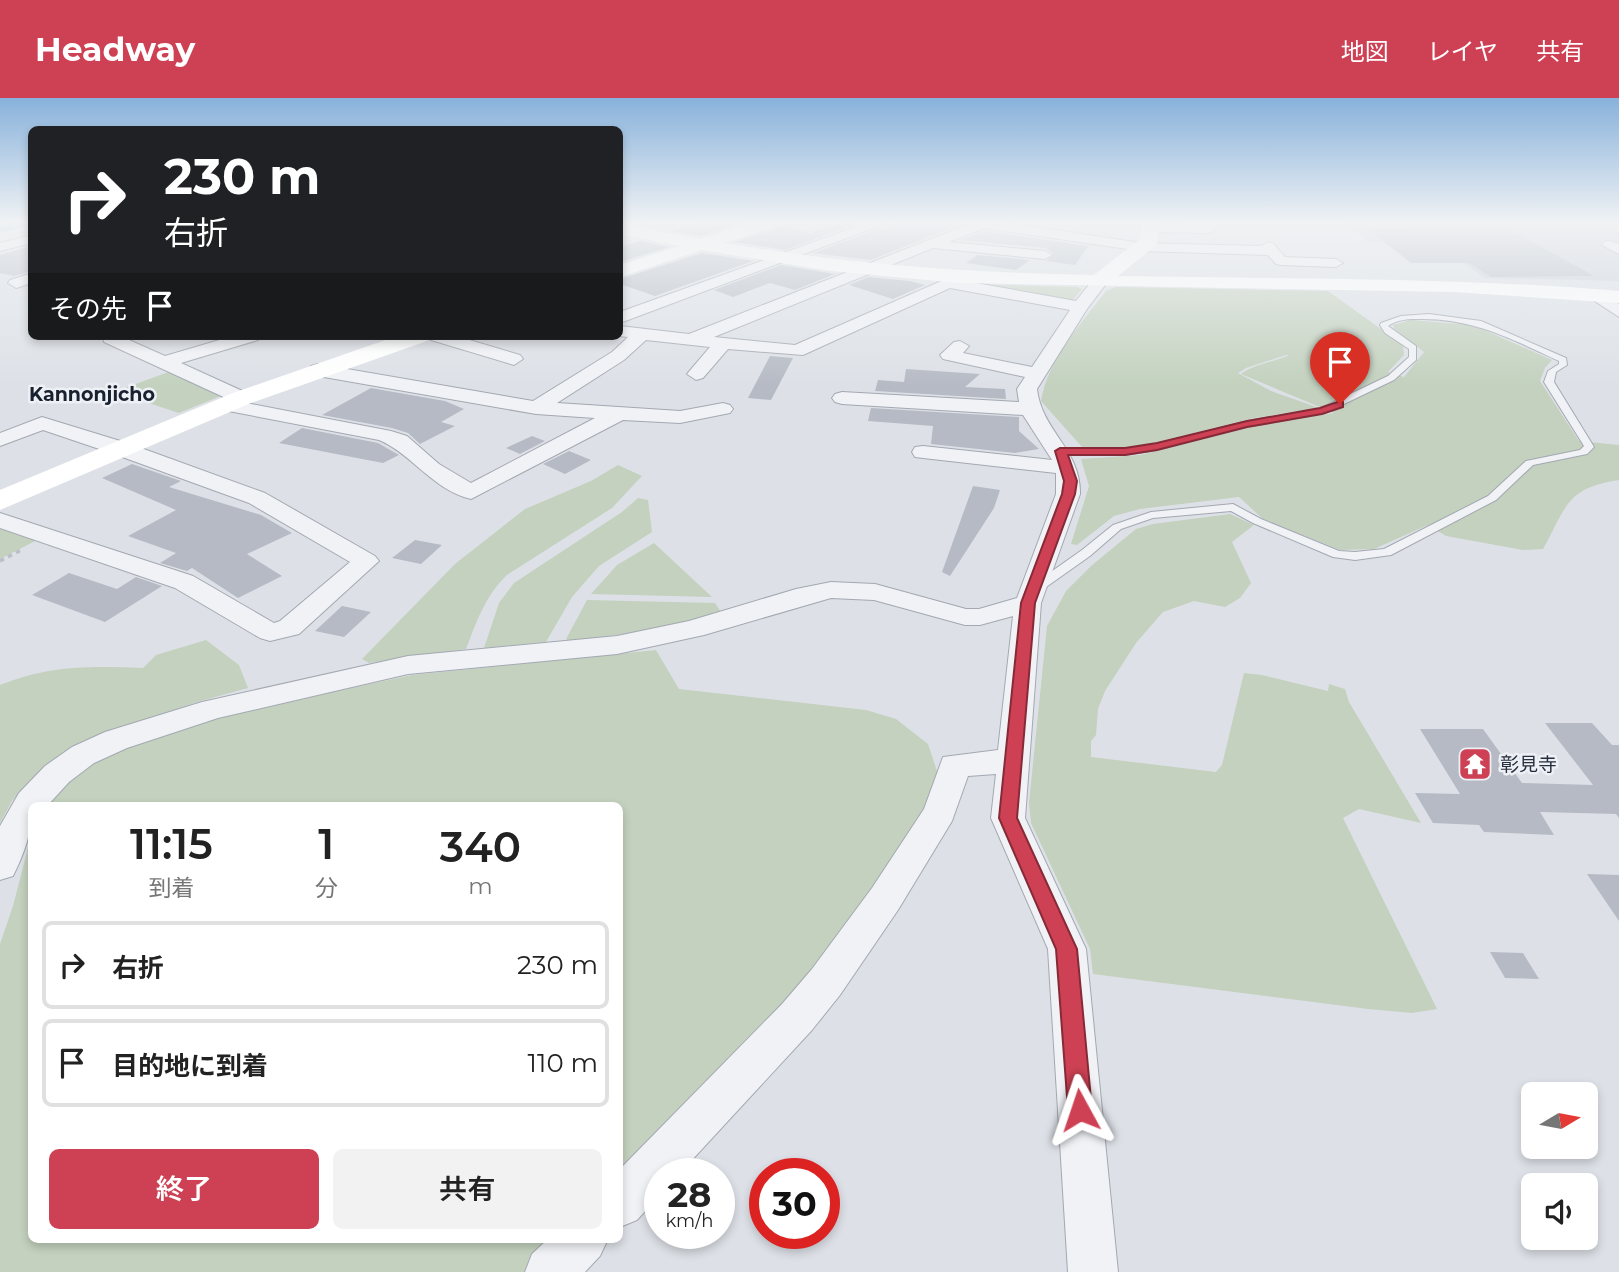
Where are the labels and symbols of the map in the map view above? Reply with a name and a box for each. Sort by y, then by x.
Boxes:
pin [1310,332,1370,404]
district label: Kannonjicho [29,383,155,406]
temple icon: 彰見寺 [1456,745,1494,783]
place label: 彰見寺 [1500,753,1557,776]
position arrow [1043,1073,1117,1147]
north arrow [1521,1082,1598,1158]
speed limit sign: 30 [749,1158,840,1249]

